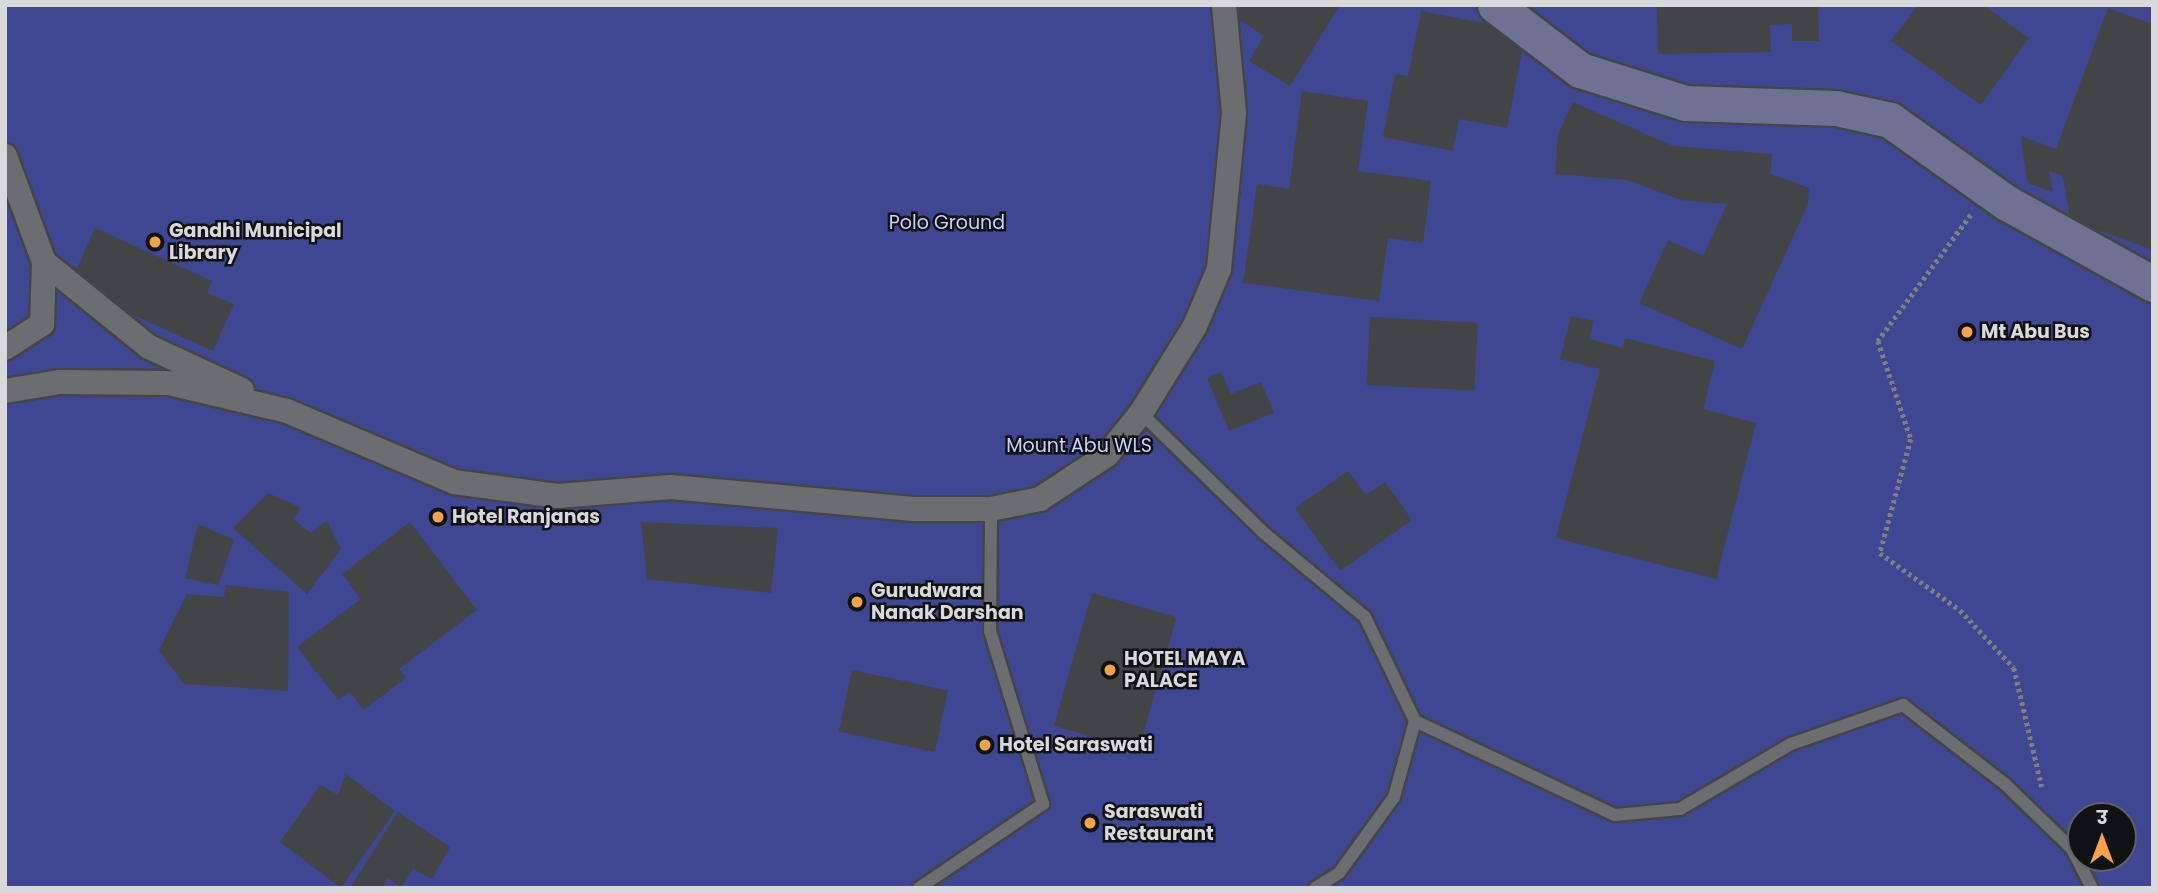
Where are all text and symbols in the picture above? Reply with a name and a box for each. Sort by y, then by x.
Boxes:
park label: Polo Ground [889,212,1005,234]
place label: Gandhi Municipal Library [169,220,342,264]
marker: Gandhi Municipal Library [147,234,163,250]
place label: Mt Abu Bus [1981,321,2090,343]
marker: Mt Abu Bus [1959,324,1975,340]
park label: Mount Abu WLS [1006,435,1152,457]
place label: Hotel Ranjanas [452,506,600,528]
marker: Hotel Ranjanas [430,509,446,525]
place label: Gurudwara Nanak Darshan [871,580,1024,624]
marker: Gurudwara Nanak Darshan [849,594,865,610]
place label: HOTEL MAYA PALACE [1124,648,1246,692]
marker: HOTEL MAYA PALACE [1102,662,1118,678]
place label: Hotel Saraswati [999,734,1153,756]
marker: Hotel Saraswati [977,737,993,753]
place label: Saraswati Restaurant [1104,801,1214,845]
north arrow [2067,802,2137,872]
text: उ [2097,804,2107,831]
marker: Saraswati Restaurant [1082,815,1098,831]

